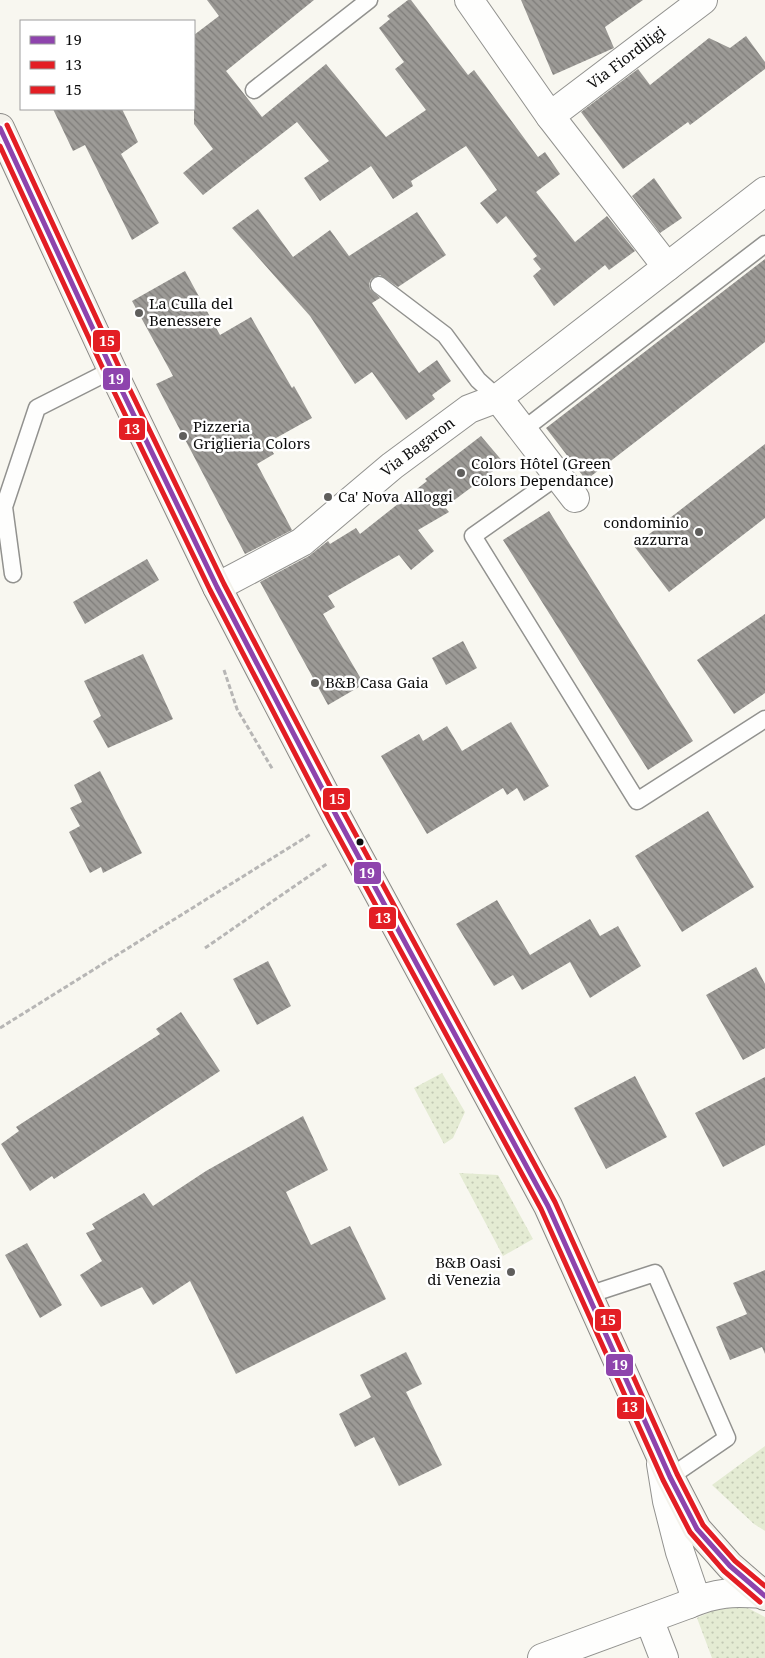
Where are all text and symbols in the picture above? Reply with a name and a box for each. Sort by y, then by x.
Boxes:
legend [20,20,195,110]
street label: Via Fiordiligi [583,21,669,93]
text: 19 [65,29,82,49]
text: 13 [65,54,82,74]
text: 15 [65,79,82,99]
place label: La Culla del Benessere [149,293,233,330]
marker: La Culla del Benessere [133,307,145,319]
line badge: 15 [92,329,121,353]
text: 15 [99,331,115,350]
line badge: 19 [102,367,131,391]
text: 19 [108,369,124,388]
street label: Via Bagaron [376,412,459,480]
place label: Pizzeria Griglieria Colors [193,416,311,453]
line badge: 13 [118,417,146,441]
text: 13 [124,419,140,438]
marker: Pizzeria Griglieria Colors [177,430,189,442]
place label: Colors Hôtel (Green Colors Dependance) [471,453,614,490]
marker: Colors Hôtel (Green Colors Dependance) [455,467,467,479]
place label: Ca' Nova Alloggi [338,486,453,506]
marker: Ca' Nova Alloggi [322,491,334,503]
place label: condominio azzurra [603,512,689,549]
marker: condominio azzurra [693,526,705,538]
place label: B&B Casa Gaia [325,672,429,692]
marker: B&B Casa Gaia [309,677,321,689]
line badge: 15 [322,787,351,811]
text: 15 [329,789,345,808]
unlabelled marker [355,837,365,847]
line badge: 19 [353,861,382,885]
text: 19 [359,863,375,882]
line badge: 13 [368,906,397,930]
text: 13 [375,908,391,927]
place label: B&B Oasi di Venezia [427,1252,501,1289]
marker: B&B Oasi di Venezia [505,1266,517,1278]
line badge: 15 [594,1308,622,1332]
text: 15 [600,1310,616,1329]
line badge: 19 [605,1353,634,1377]
text: 19 [612,1355,628,1374]
line badge: 13 [616,1396,645,1420]
text: 13 [622,1397,638,1416]

